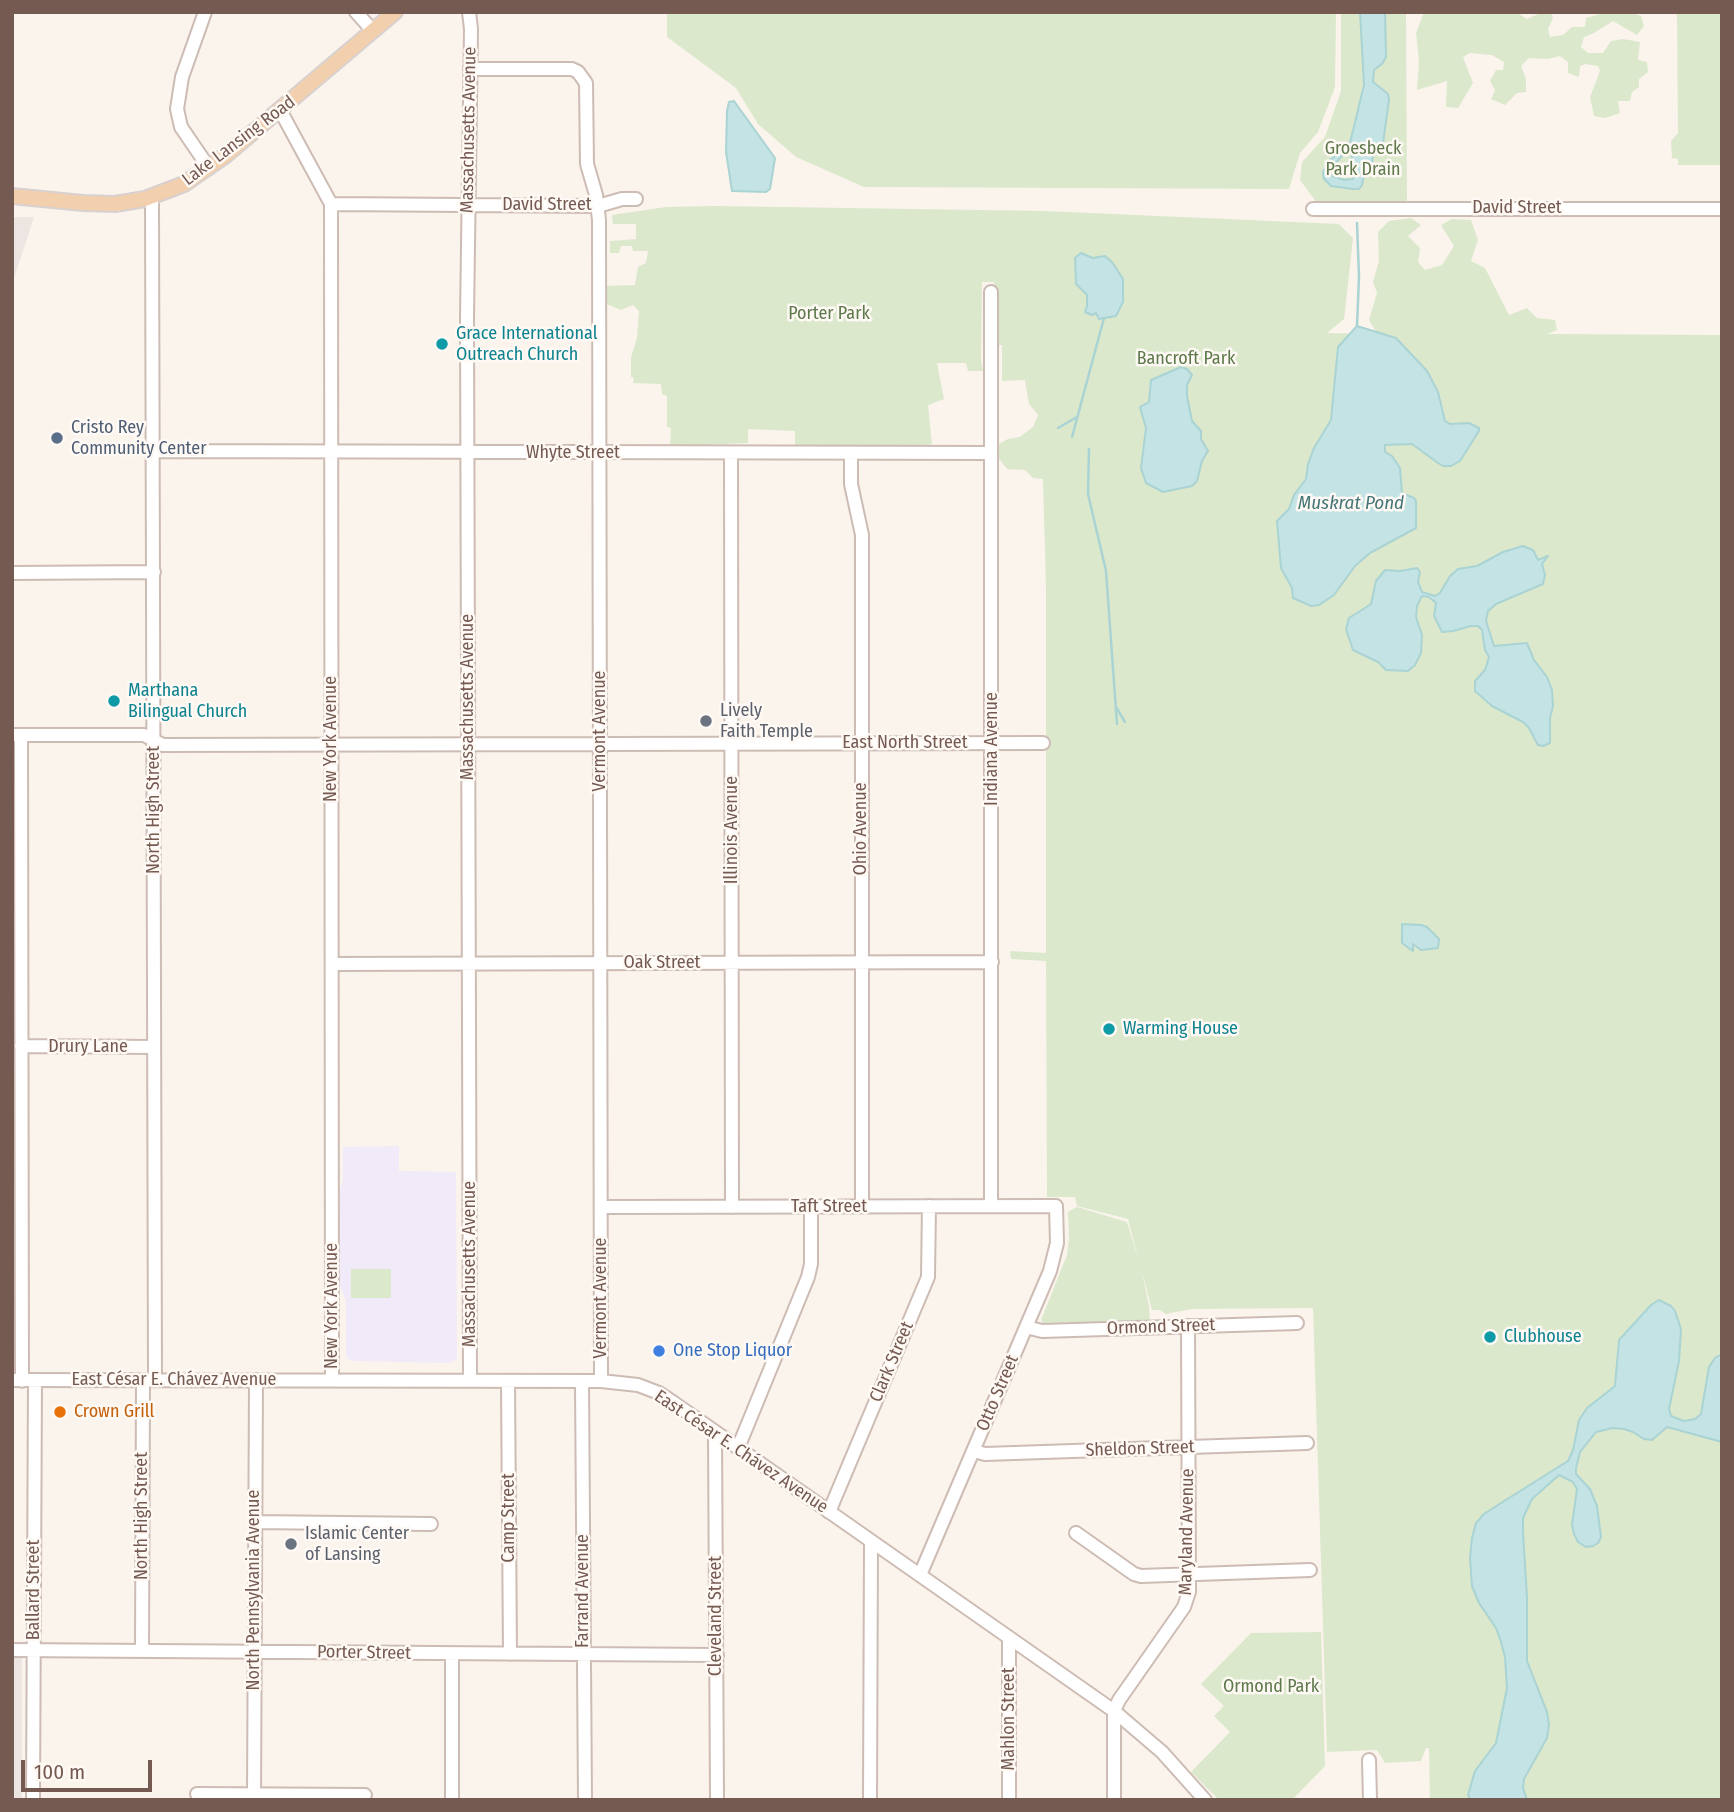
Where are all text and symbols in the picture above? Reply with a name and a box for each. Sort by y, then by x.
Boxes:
street label: Massachusetts Avenue [457,47,481,213]
street label: Lake Lansing Road [178,91,300,191]
park label: Groesbeck Park Drain [1325,138,1401,180]
street label: David Street [502,194,592,216]
street label: David Street [1472,197,1562,219]
park label: Porter Park [788,303,870,325]
place label: Grace International Outreach Church [456,323,597,366]
marker: Grace International Outreach Church [434,336,450,352]
park label: Bancroft Park [1137,348,1235,370]
place label: Cristo Rey Community Center [71,417,206,460]
marker: Cristo Rey Community Center [49,430,65,446]
street label: Whyte Street [526,442,620,464]
water label: Muskrat Pond [1298,493,1404,515]
street label: Massachusetts Avenue [457,614,479,780]
street label: Vermont Avenue [589,671,611,791]
street label: New York Avenue [320,676,342,802]
place label: Marthana Bilingual Church [128,680,247,722]
street label: Indiana Avenue [981,692,1003,806]
marker: Marthana Bilingual Church [106,693,122,709]
place label: Lively Faith Temple [720,700,813,742]
marker: Lively Faith Temple [698,713,714,729]
street label: East North Street [842,732,968,754]
street label: North High Street [143,746,165,874]
street label: Illinois Avenue [721,776,743,884]
street label: Ohio Avenue [850,782,872,876]
street label: Oak Street [624,952,700,974]
place label: Warming House [1123,1018,1238,1040]
marker: Warming House [1101,1021,1117,1037]
street label: Drury Lane [48,1036,128,1058]
street label: Massachusetts Avenue [459,1181,481,1347]
street label: Taft Street [791,1196,867,1218]
street label: Vermont Avenue [590,1238,612,1358]
street label: New York Avenue [321,1243,343,1369]
street label: Ormond Street [1106,1314,1216,1340]
street label: Clark Street [865,1318,919,1406]
place label: Clubhouse [1504,1326,1582,1348]
marker: Clubhouse [1482,1329,1498,1345]
place label: One Stop Liquor [673,1340,792,1362]
marker: One Stop Liquor [651,1343,667,1359]
street label: Otto Street [972,1352,1024,1434]
street label: East César E. Chávez Avenue [72,1369,276,1391]
street label: East César E. Chávez Avenue [650,1386,832,1518]
place label: Crown Grill [74,1401,154,1423]
marker: Crown Grill [52,1404,68,1420]
street label: Sheldon Street [1085,1436,1195,1462]
street label: North High Street [131,1452,153,1580]
street label: Maryland Avenue [1175,1468,1199,1596]
street label: Camp Street [498,1473,520,1563]
street label: North Pennsylvania Avenue [243,1490,265,1690]
place label: Islamic Center of Lansing [305,1523,409,1566]
street label: Farrand Avenue [572,1534,594,1648]
marker: Islamic Center of Lansing [283,1536,299,1552]
street label: Ballard Street [23,1540,45,1640]
street label: Cleveland Street [705,1556,727,1676]
street label: Porter Street [317,1641,411,1665]
street label: Mahlon Street [998,1667,1020,1771]
park label: Ormond Park [1223,1676,1319,1698]
scale bar [24,1745,156,1789]
text: 100 m [34,1759,85,1785]

